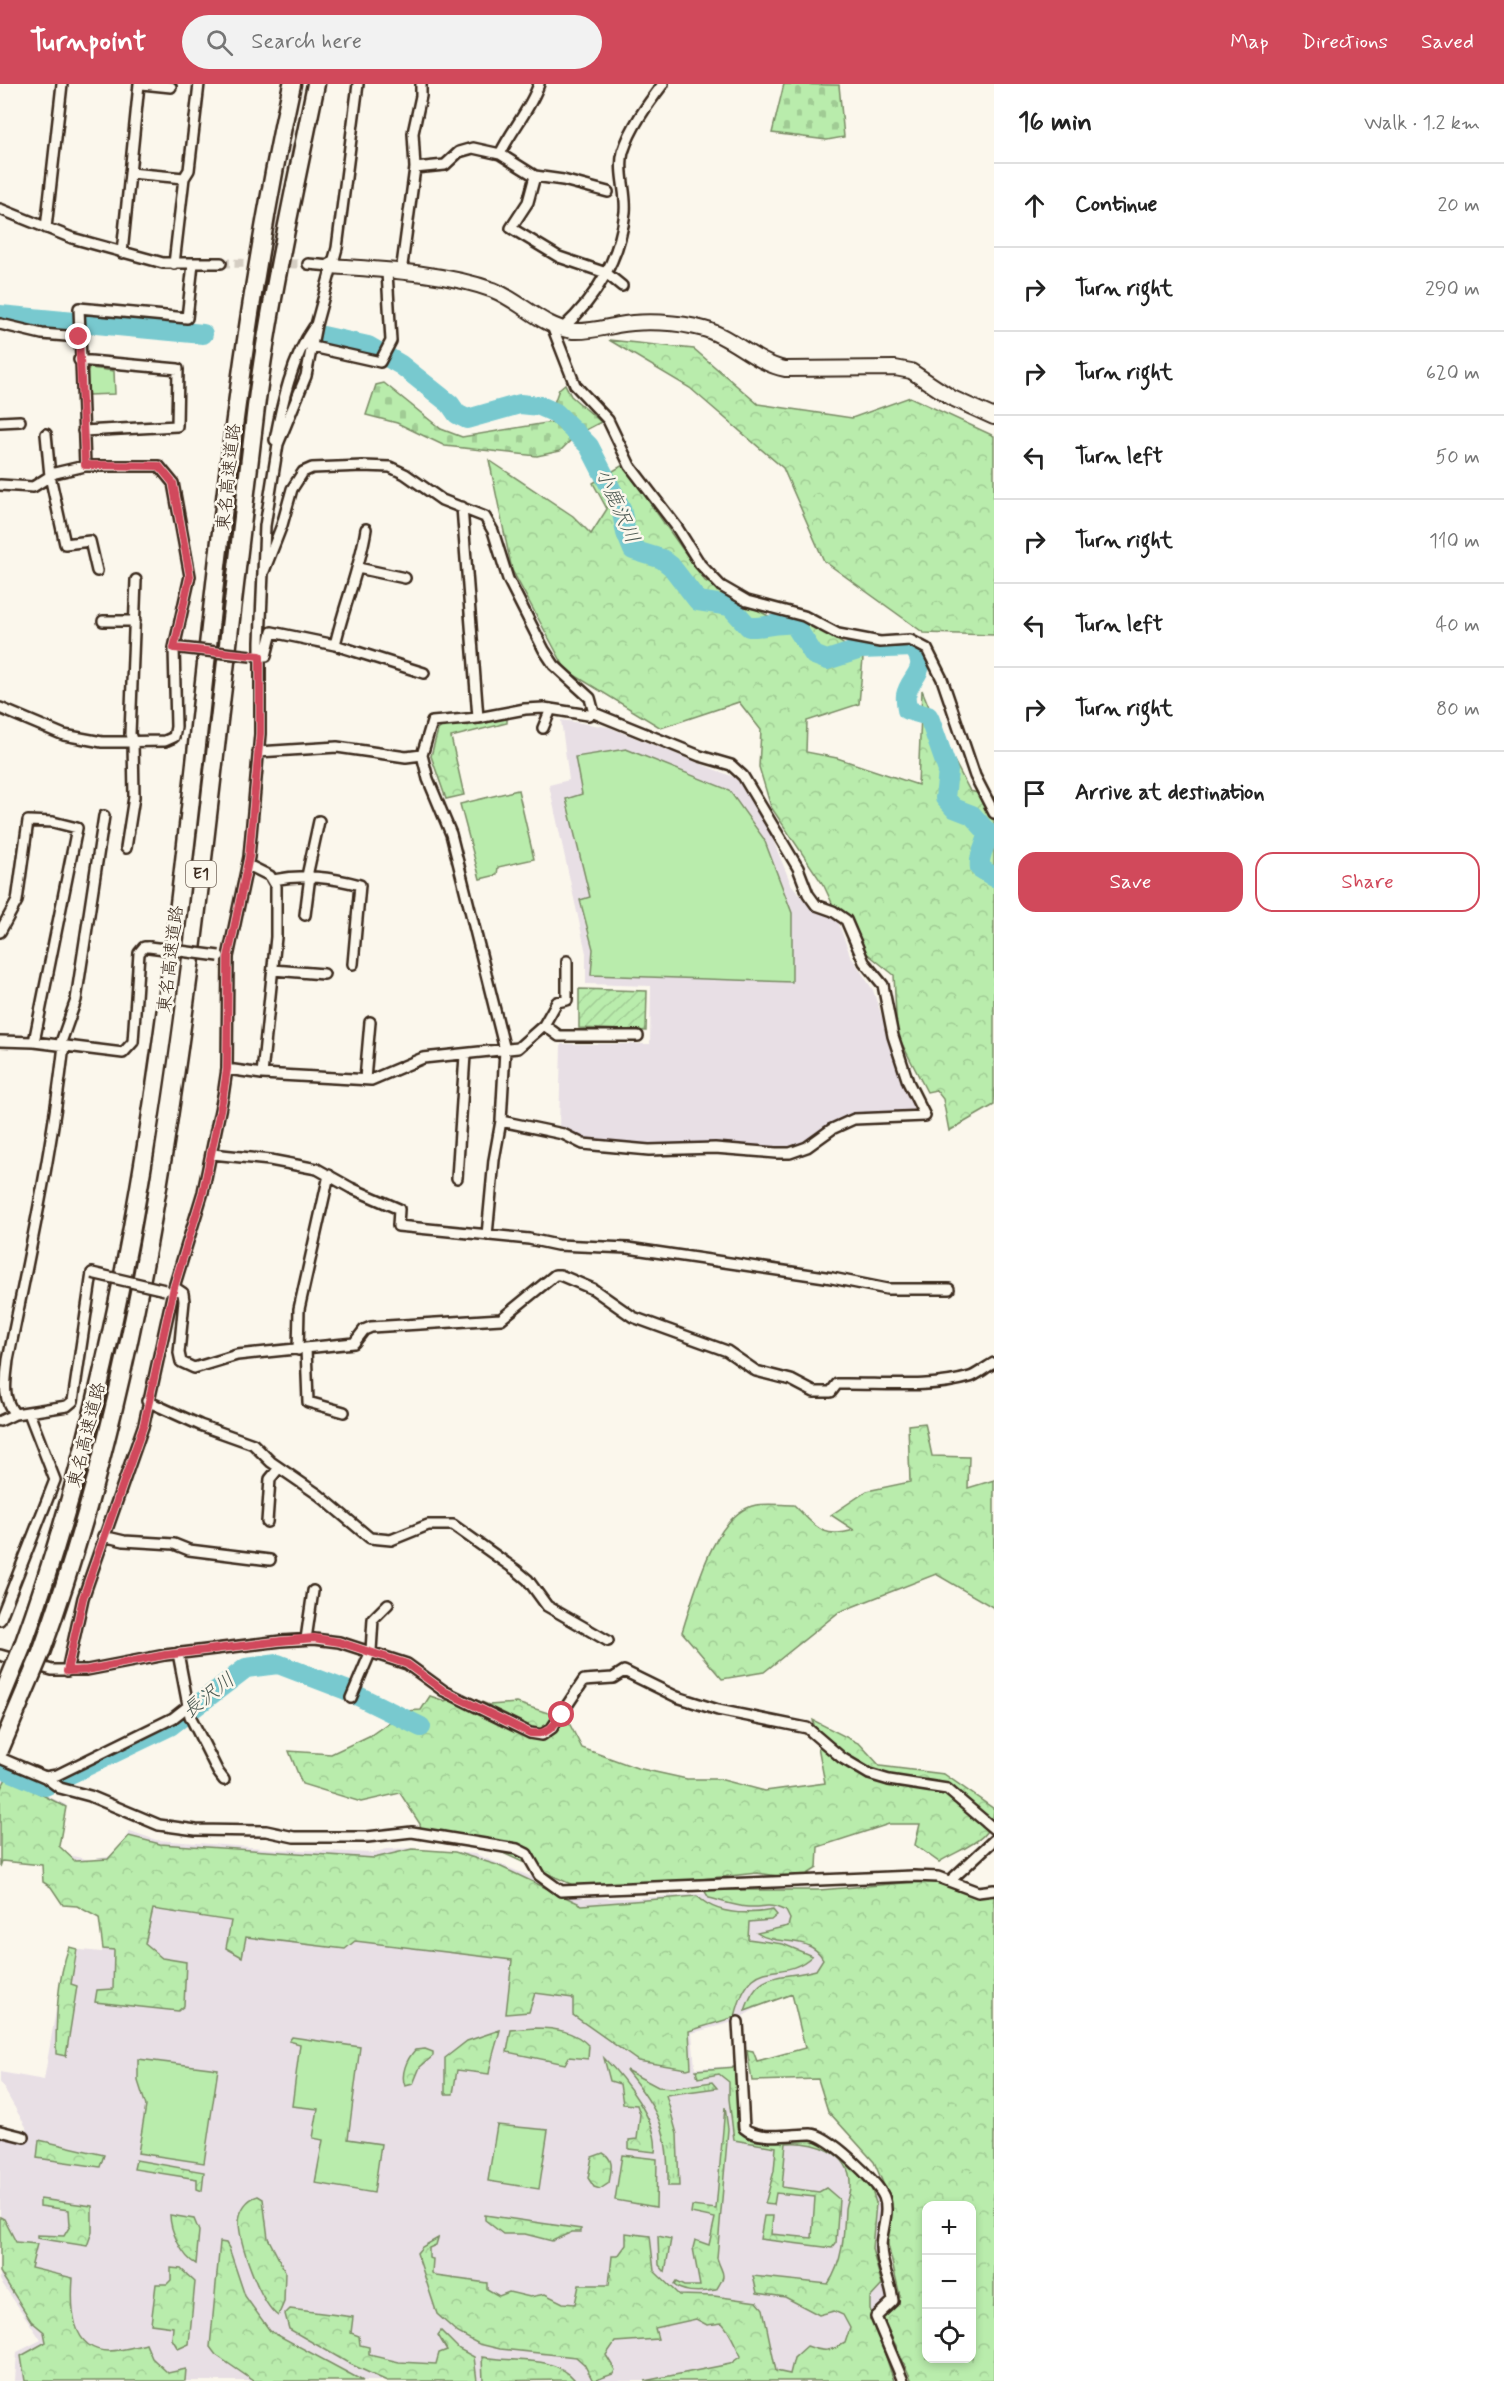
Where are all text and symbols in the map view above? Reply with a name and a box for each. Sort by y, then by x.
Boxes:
search box [182,15,602,69]
text: Turnpoint [30,24,146,61]
icon: search [203,26,236,59]
text: Search here [251,28,362,56]
text: Map [1230,28,1269,56]
text: Directions [1302,28,1388,56]
text: Saved [1421,28,1474,56]
text: 16 min [1018,106,1092,140]
text: Walk · 1.2 km [1364,110,1480,137]
icon: ahead [1018,189,1051,222]
text: Continue [1075,191,1157,219]
text: 20 m [1437,192,1480,219]
icon: right [1018,273,1051,306]
text: Turn right [1075,275,1173,303]
text: 290 m [1425,276,1480,303]
route end [65,323,91,349]
icon: right [1018,357,1051,390]
text: Turn right [1075,359,1173,387]
text: 620 m [1426,360,1480,387]
street label: 東名高速道路 [211,422,247,532]
icon: left [1018,441,1051,474]
text: Turn left [1075,443,1163,471]
text: 50 m [1435,444,1480,471]
water label: 小鹿沢川 [588,464,646,548]
icon: right [1018,525,1051,558]
text: Turn right [1075,527,1173,555]
text: 110 m [1429,528,1480,555]
icon: left [1018,609,1051,642]
text: Turn left [1075,611,1163,639]
text: 40 m [1436,612,1480,639]
icon: right [1018,693,1051,726]
text: Turn right [1075,695,1173,723]
text: 80 m [1436,696,1480,723]
icon: arrive [1018,777,1051,810]
text: Arrive at destination [1075,779,1265,807]
button: Save [1018,852,1243,912]
button: Share [1255,852,1480,912]
road number: E1 [186,861,216,887]
street label: 東名高速道路 [153,904,189,1014]
street label: 東名高速道路 [62,1380,112,1490]
water label: 長沢川 [177,1667,241,1725]
route start [548,1701,574,1727]
map controls [922,2201,976,2363]
button: + [922,2201,976,2255]
button: − [922,2255,976,2309]
button: locate [922,2309,976,2363]

